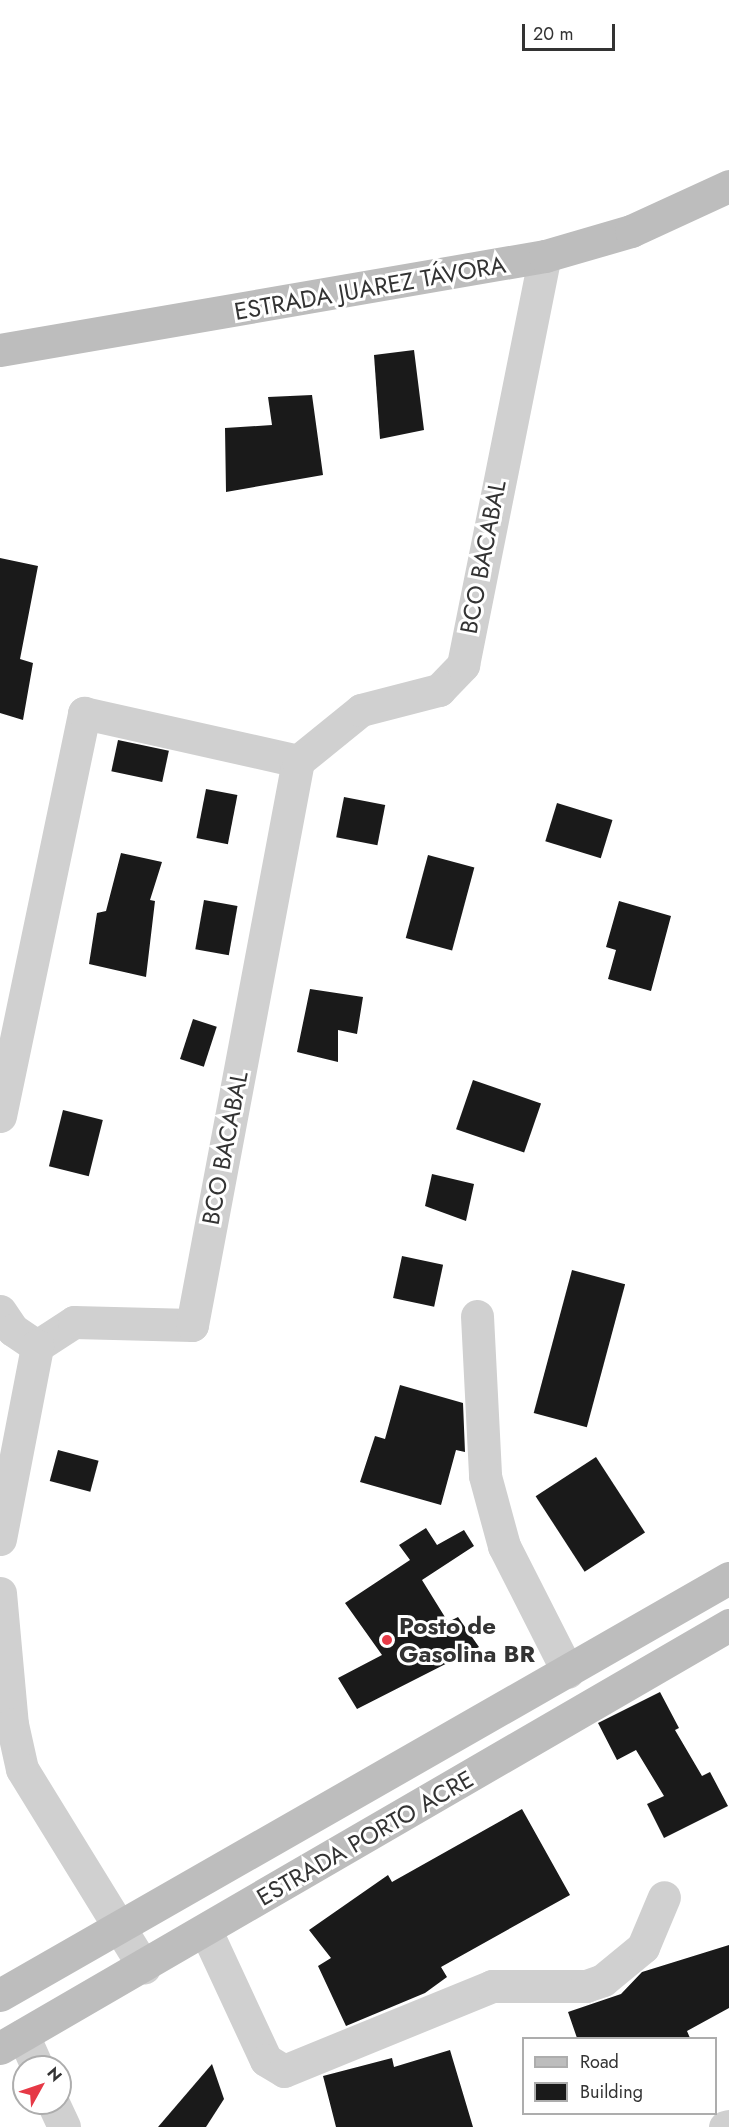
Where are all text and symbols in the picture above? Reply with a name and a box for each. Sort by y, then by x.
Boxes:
scale bar [525,12,618,50]
text: 20 m [533,21,573,47]
street label: ESTRADA JUAREZ TÁVORA [232,250,508,326]
street label: BCO BACABAL [454,478,512,636]
street label: BCO BACABAL [196,1069,254,1227]
place label: Posto de Gasolina BR [399,1612,535,1668]
marker: Posto de Gasolina BR [380,1633,394,1647]
street label: ESTRADA PORTO ACRE [252,1764,478,1912]
legend [522,2037,717,2115]
text: Road [580,2049,619,2075]
north arrow [12,2055,72,2115]
text: N [42,2062,68,2087]
text: Building [580,2079,643,2105]

